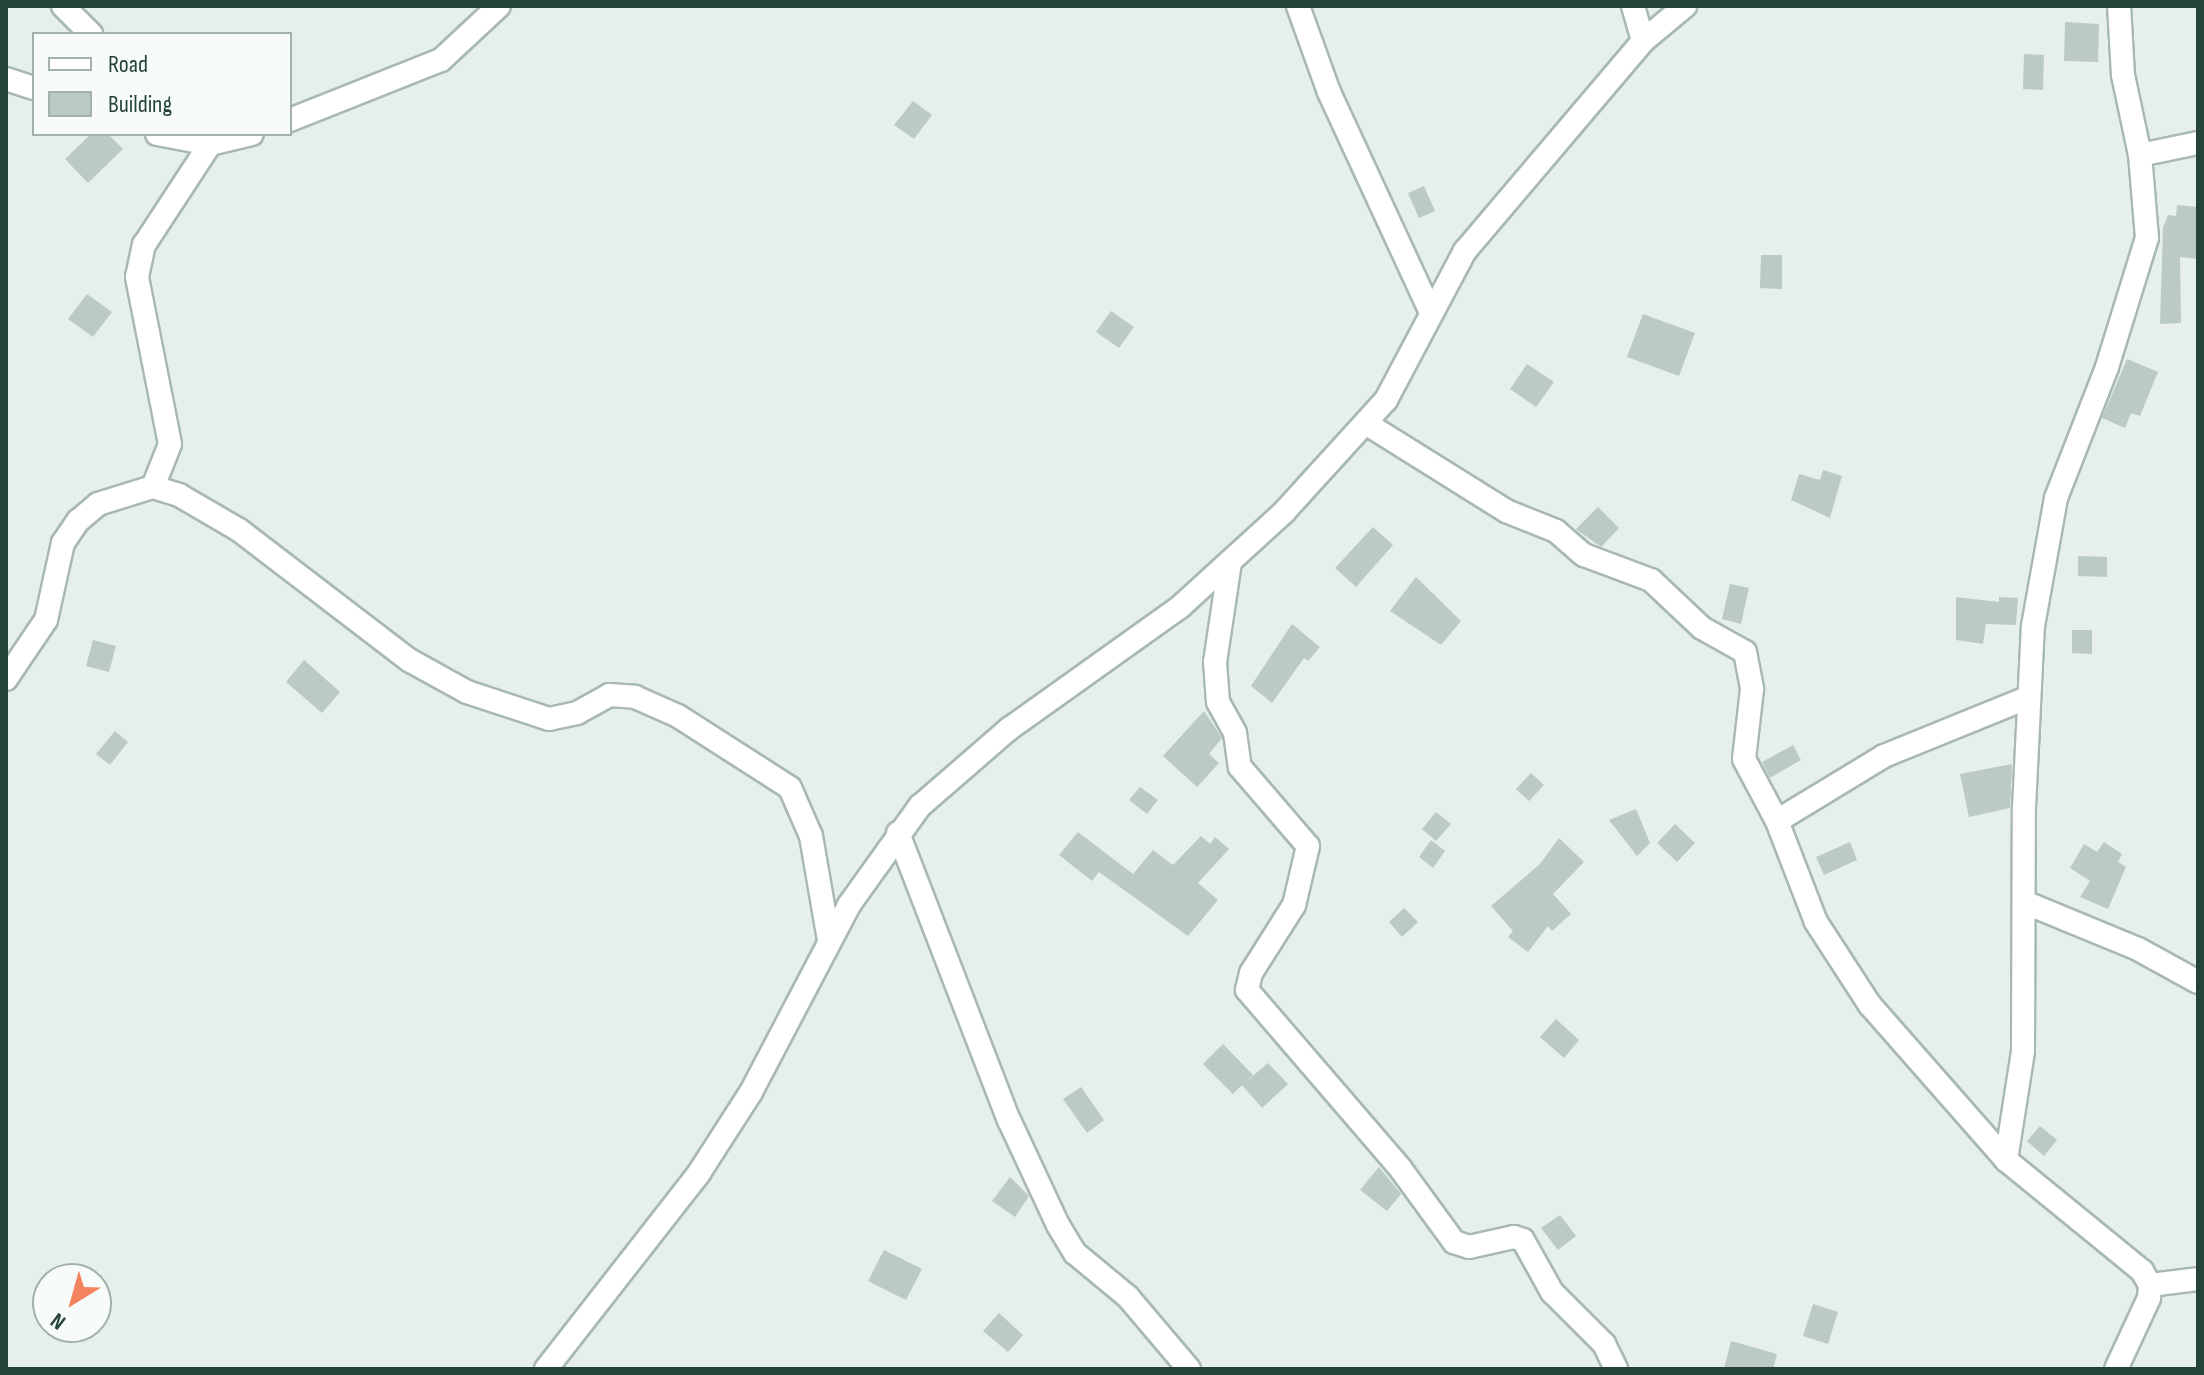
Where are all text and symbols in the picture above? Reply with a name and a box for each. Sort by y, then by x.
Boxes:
legend [32,32,292,136]
text: Road [108,50,148,79]
text: Building [108,90,172,119]
north arrow [32,1263,112,1343]
text: N [46,1307,71,1335]

